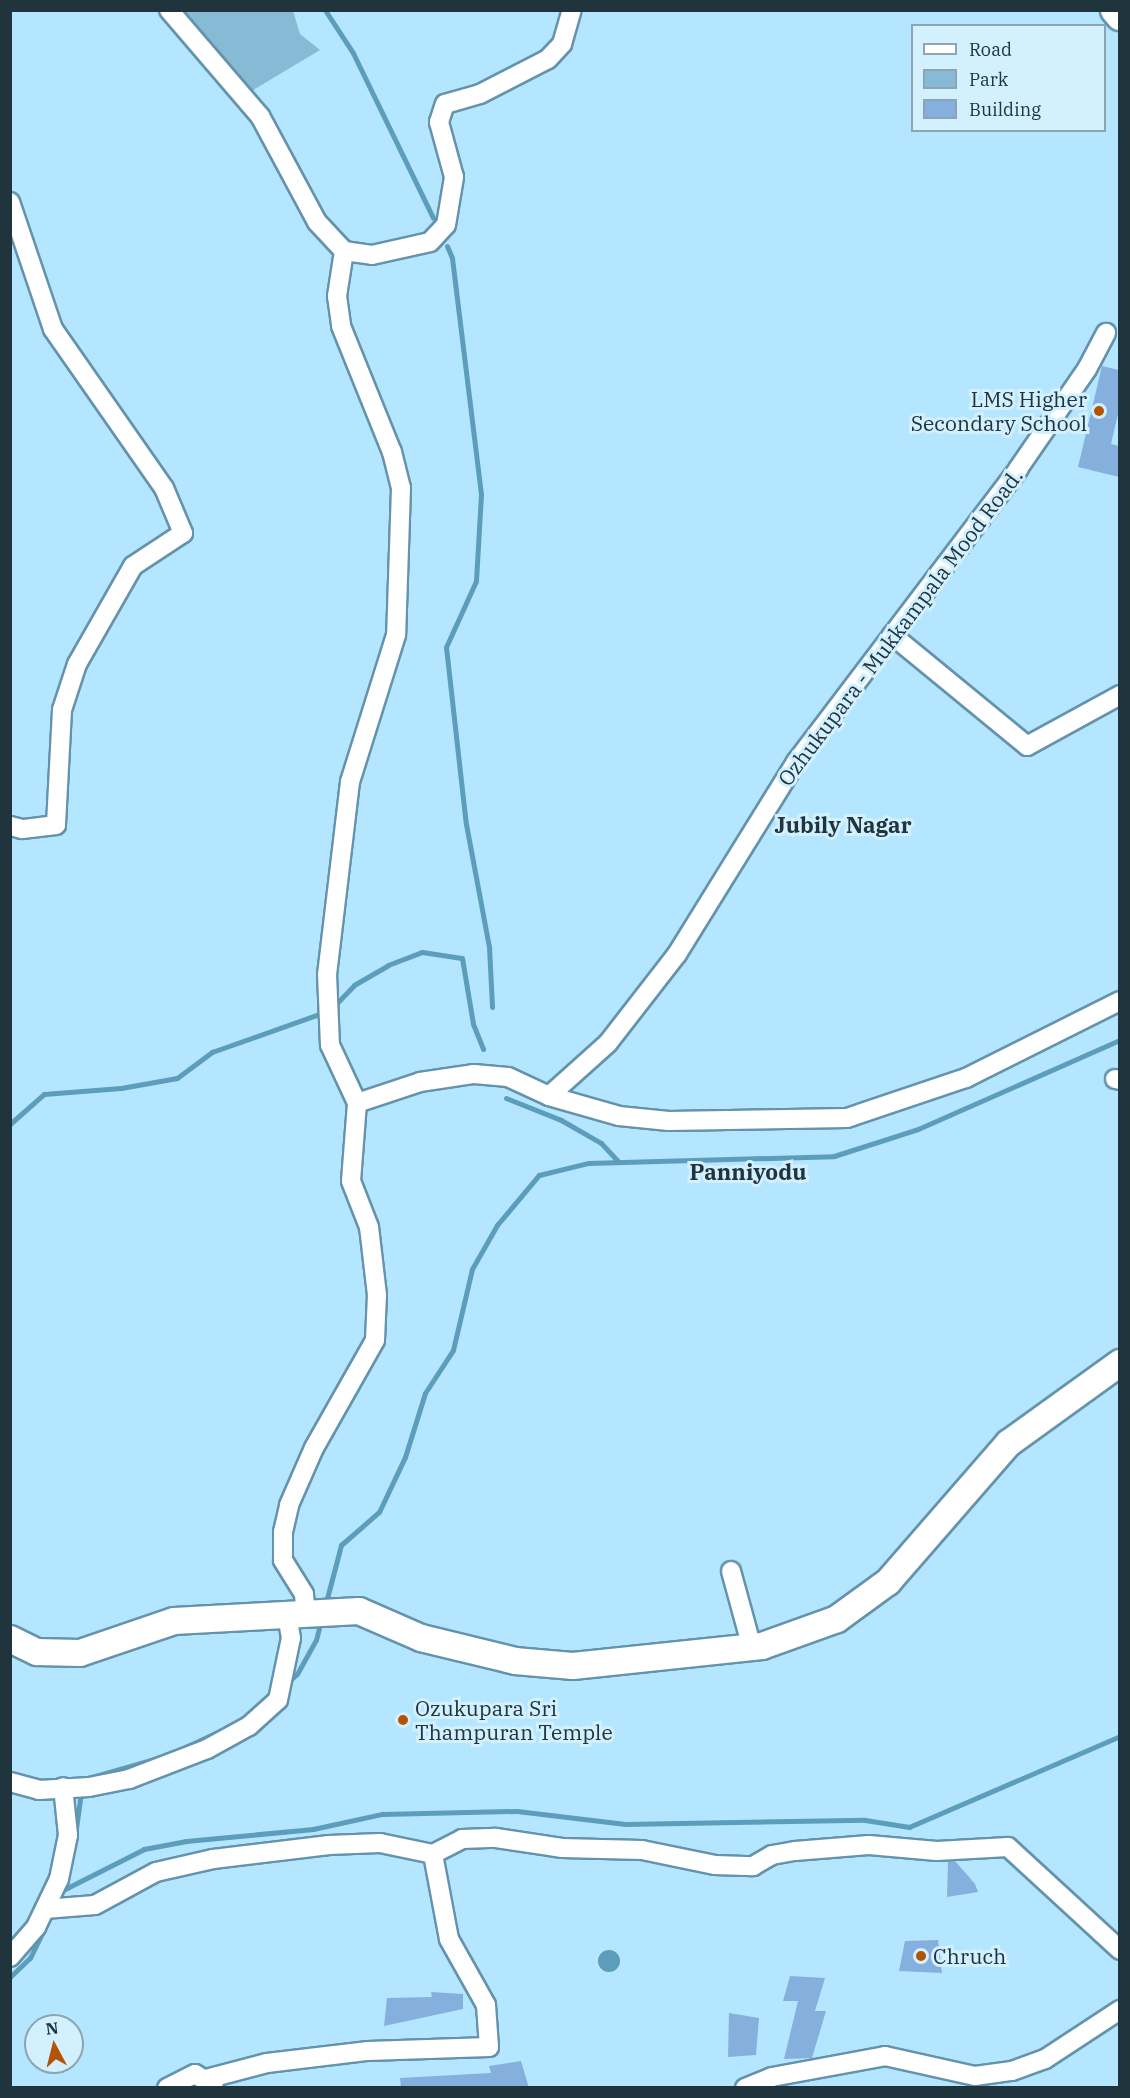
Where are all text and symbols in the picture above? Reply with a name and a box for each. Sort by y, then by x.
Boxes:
legend [911,24,1106,132]
text: Road [969,38,1012,61]
text: Park [969,68,1008,91]
text: Building [969,98,1041,121]
place label: LMS Higher Secondary School [911,386,1087,436]
marker: LMS Higher Secondary School [1092,404,1106,418]
street label: Ozhukupara - Mukkampala Mood Road. [772,463,1028,791]
district label: Jubily Nagar [774,812,912,838]
district label: Panniyodu [690,1159,806,1185]
place label: Ozukupara Sri Thampuran Temple [415,1695,613,1745]
marker: Ozukupara Sri Thampuran Temple [396,1713,410,1727]
place label: Chruch [933,1943,1006,1969]
marker: Chruch [914,1949,928,1963]
north arrow [24,2014,84,2074]
text: N [45,2017,60,2039]

